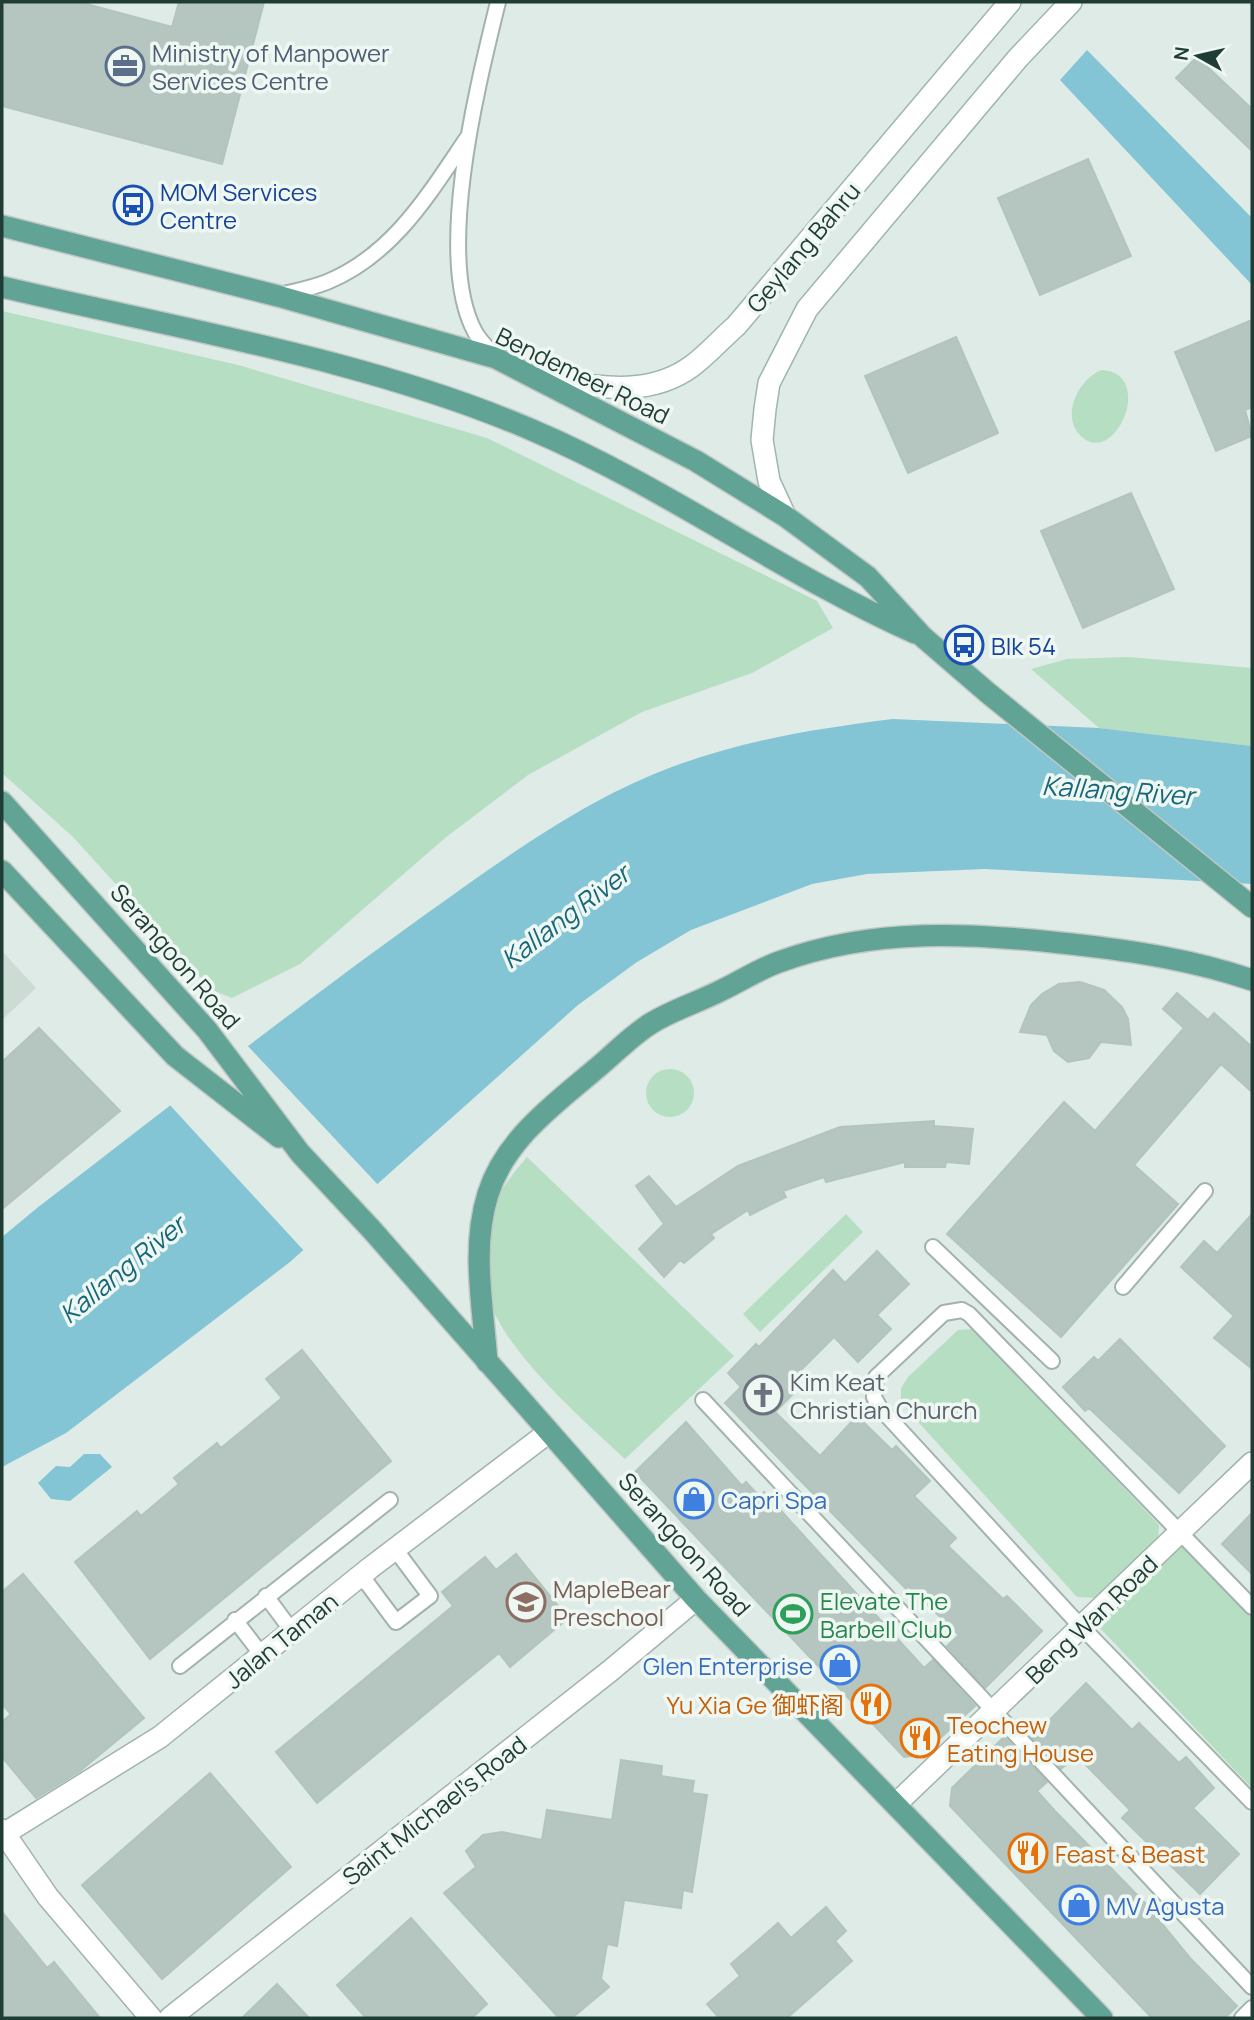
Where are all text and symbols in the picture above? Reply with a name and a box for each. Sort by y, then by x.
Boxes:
north arrow [1163,21,1233,91]
place label: Ministry of Manpower Services Centre [152,36,390,97]
office icon: Ministry of Manpower Services Centre [104,45,146,87]
text: N [1167,45,1195,62]
place label: MOM Services Centre [160,175,317,236]
street label: Geylang Bahru [739,175,867,319]
bus stop icon: MOM Services Centre [112,184,154,226]
street label: Bendemeer Road [491,319,675,431]
bus stop icon: Blk 54 [943,624,985,666]
place label: Blk 54 [991,629,1056,662]
water label: Kallang River [1041,767,1199,814]
water label: Kallang River [493,854,640,976]
street label: Serangoon Road [103,876,249,1036]
water label: Kallang River [52,1205,195,1331]
place label: Kim Keat Christian Church [790,1365,978,1426]
church icon: Kim Keat Christian Church [742,1374,784,1416]
street label: Serangoon Road [611,1465,759,1623]
shop icon: Capri Spa [673,1478,715,1520]
place label: Capri Spa [721,1483,827,1516]
street label: Beng Wan Road [1018,1547,1164,1691]
place label: MapleBear Preschool [553,1572,671,1633]
school or university icon: MapleBear Preschool [505,1581,547,1623]
street label: Jalan Taman [218,1584,344,1696]
place label: Elevate The Barbell Club [820,1584,952,1645]
sports icon: Elevate The Barbell Club [772,1593,814,1635]
shop icon: Glen Enterprise [819,1644,861,1686]
place label: Glen Enterprise [643,1649,813,1682]
restaurant icon: Yu Xia Ge 御虾阁 [850,1683,892,1725]
place label: Yu Xia Ge 御虾阁 [667,1688,844,1721]
place label: Teochew Eating House [947,1708,1094,1769]
restaurant icon: Teochew Eating House [899,1717,941,1759]
street label: Saint Michael's Road [335,1728,533,1892]
restaurant icon: Feast & Beast [1007,1832,1049,1874]
place label: Feast & Beast [1055,1837,1205,1870]
shop icon: MV Agusta [1058,1884,1100,1926]
place label: MV Agusta [1106,1889,1225,1922]

